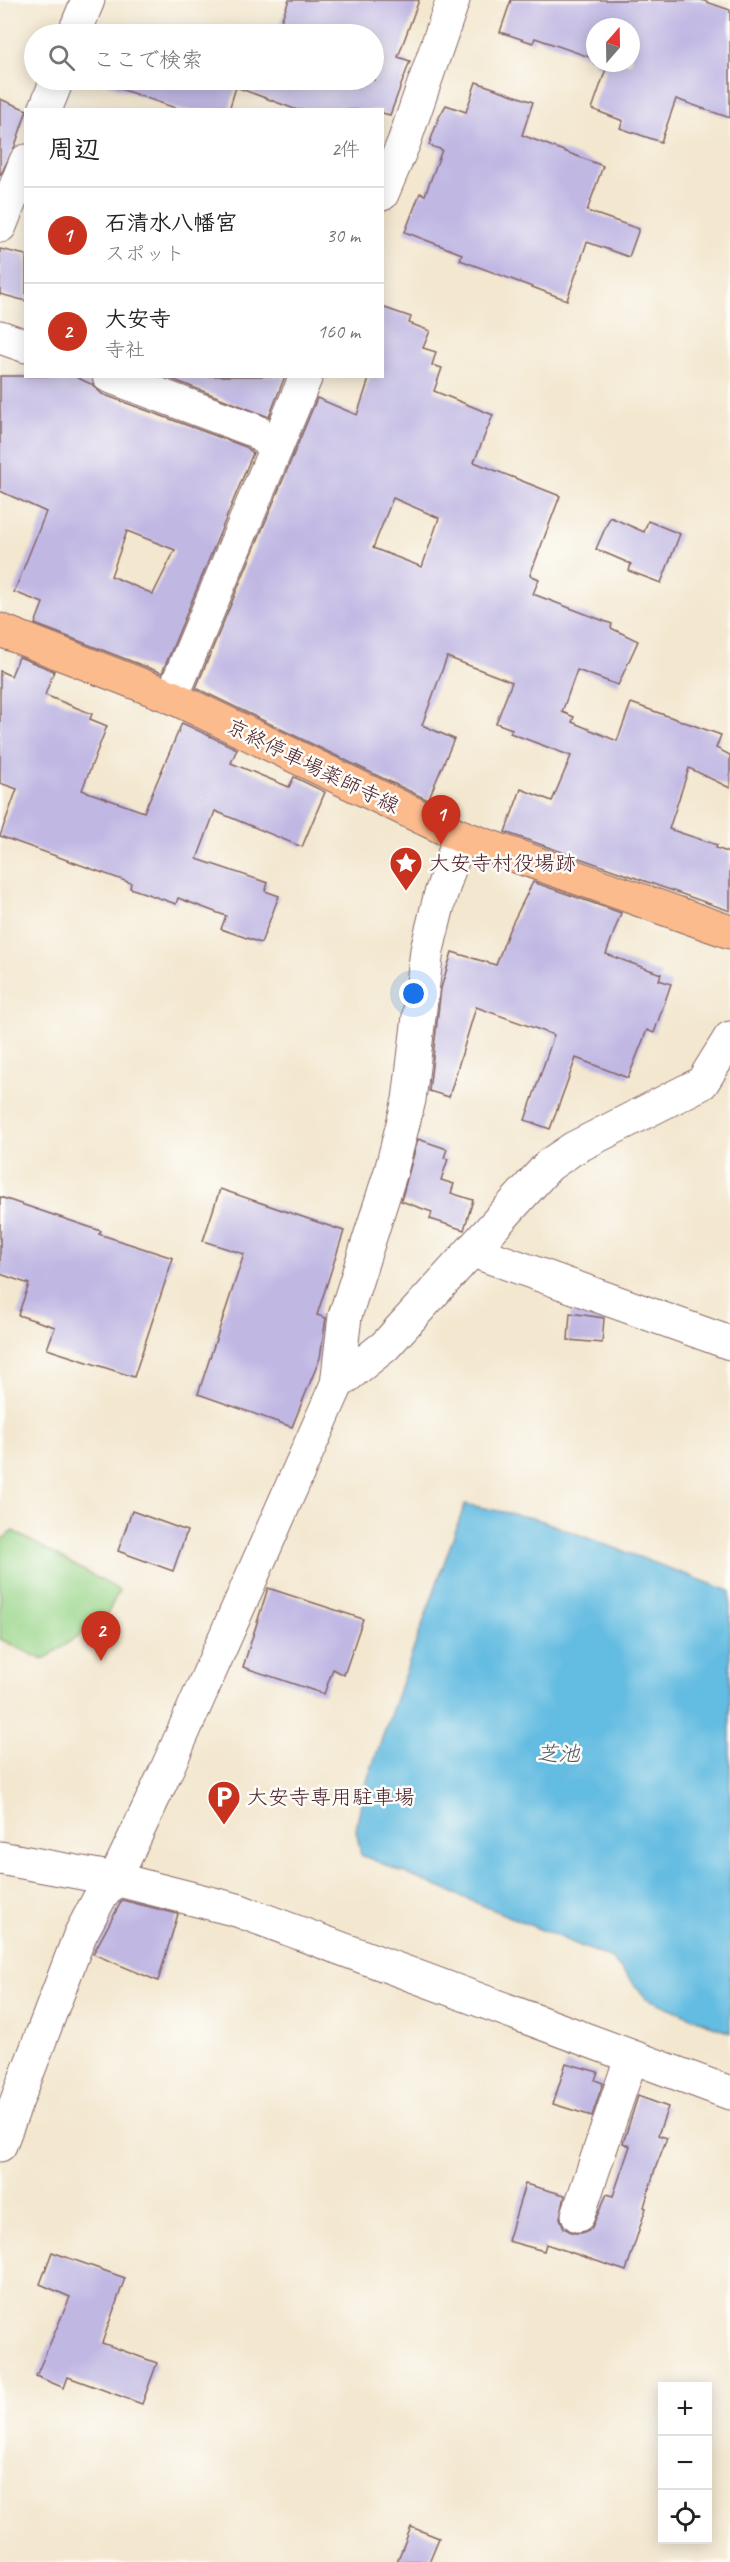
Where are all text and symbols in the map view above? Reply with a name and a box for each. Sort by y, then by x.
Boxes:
north arrow [586,18,640,72]
search box [24,24,384,90]
icon: search [45,41,78,74]
text: ここで検索 [93,46,203,74]
text: 周辺 [48,133,100,166]
text: 2件 [331,137,360,162]
text: 石清水八幡宮 [105,209,237,237]
text: 1 [63,223,72,248]
text: 30 m [326,223,360,248]
text: スポット [105,241,185,266]
text: 大安寺 [105,305,171,333]
text: 2 [63,319,72,344]
text: 160 m [317,319,360,344]
text: 寺社 [105,337,145,362]
street label: 京終停車場薬師寺線 [222,713,404,819]
pin: 1 [422,796,460,845]
place icon: 大安寺村役場跡 [388,845,424,892]
place label: 大安寺村役場跡 [429,850,576,876]
your location [399,979,428,1008]
pin: 2 [82,1612,120,1661]
water label: 芝池 [536,1740,581,1768]
parking icon: 大安寺専用駐車場 [206,1779,242,1826]
place label: 大安寺専用駐車場 [247,1784,415,1810]
map controls [658,2382,712,2544]
button: + [658,2382,712,2436]
button: − [658,2436,712,2490]
button: locate [658,2490,712,2544]

